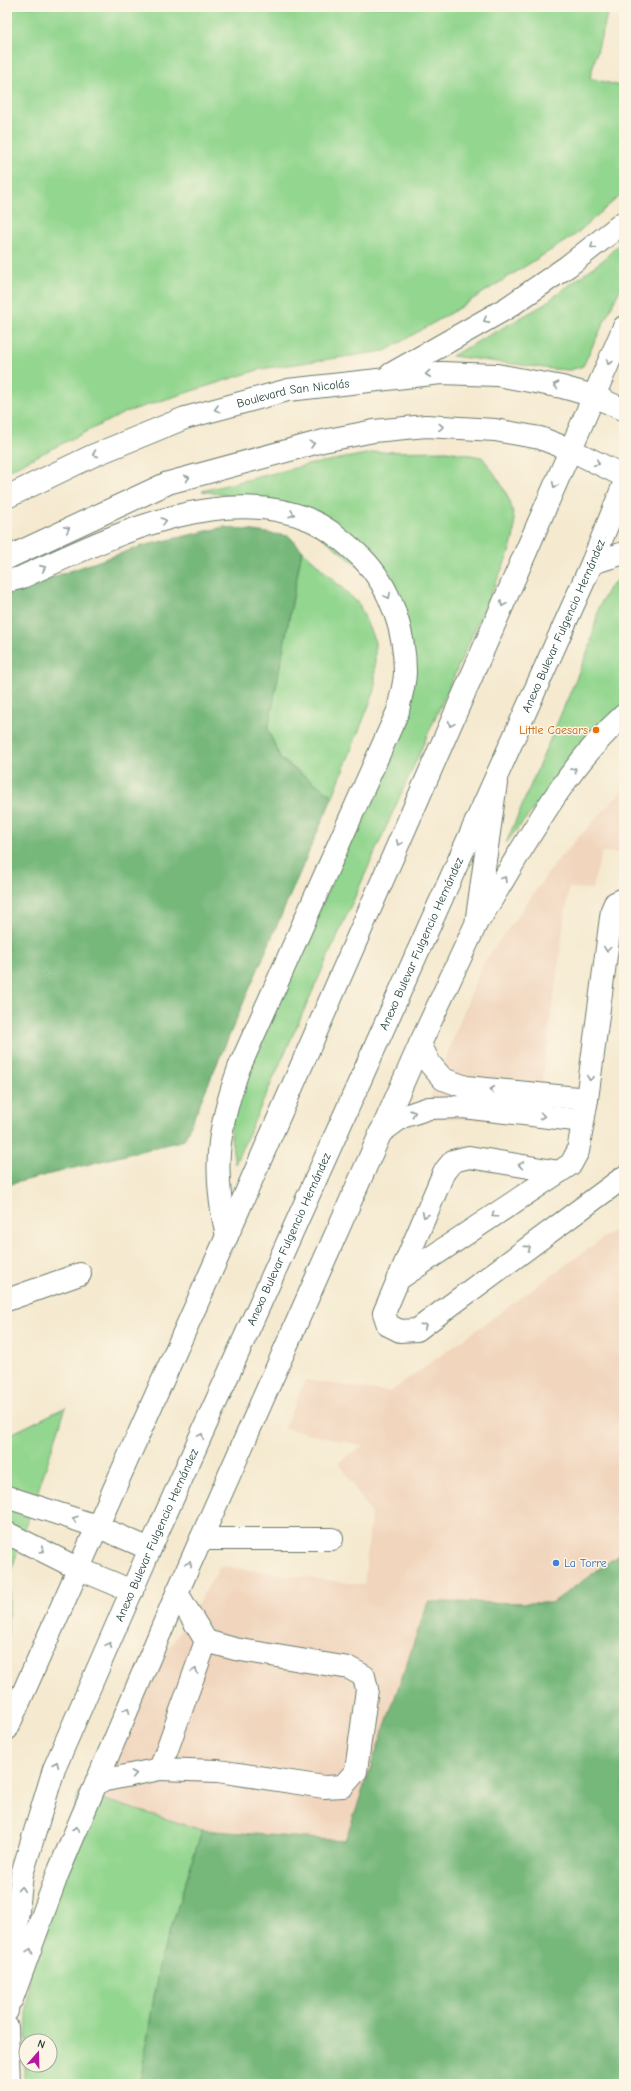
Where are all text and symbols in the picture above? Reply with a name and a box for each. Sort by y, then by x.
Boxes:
one-way arrow [591,241,598,248]
one-way arrow [483,315,491,323]
one-way arrow [606,357,614,365]
one-way arrow [425,369,431,378]
street label: Boulevard San Nicolás [235,376,350,411]
one-way arrow [553,382,560,390]
one-way arrow [214,404,221,413]
one-way arrow [438,423,444,431]
one-way arrow [309,440,316,449]
one-way arrow [92,450,99,458]
one-way arrow [593,458,601,466]
one-way arrow [183,474,190,483]
one-way arrow [552,481,560,489]
one-way arrow [288,509,295,518]
one-way arrow [161,517,168,526]
one-way arrow [63,526,71,534]
street label: Anexo Bulevar Fulgencio Hernández [519,537,608,715]
one-way arrow [39,565,47,573]
one-way arrow [383,592,390,599]
one-way arrow [500,600,508,608]
one-way arrow [448,719,456,727]
place label: Little Caesars [519,723,588,737]
marker: Little Caesars [591,725,601,735]
one-way arrow [569,767,576,774]
one-way arrow [396,838,404,846]
street label: Anexo Bulevar Fulgencio Hernández [377,854,466,1032]
one-way arrow [500,876,507,883]
one-way arrow [602,946,611,952]
one-way arrow [585,1075,594,1081]
one-way arrow [489,1085,495,1094]
one-way arrow [410,1110,417,1118]
one-way arrow [539,1111,545,1120]
street label: Anexo Bulevar Fulgencio Hernández [244,1150,334,1328]
one-way arrow [518,1162,524,1170]
one-way arrow [422,1210,430,1218]
one-way arrow [492,1210,499,1217]
one-way arrow [524,1245,531,1253]
one-way arrow [419,1323,426,1330]
one-way arrow [196,1433,204,1440]
street label: Anexo Bulevar Fulgencio Hernández [112,1446,201,1624]
one-way arrow [71,1515,78,1524]
one-way arrow [38,1545,45,1553]
place label: La Torre [564,1556,607,1570]
marker: La Torre [551,1558,561,1568]
one-way arrow [185,1561,193,1568]
one-way arrow [104,1642,112,1649]
one-way arrow [191,1667,199,1674]
one-way arrow [122,1706,130,1714]
one-way arrow [51,1761,59,1768]
one-way arrow [131,1770,138,1779]
one-way arrow [72,1826,80,1833]
one-way arrow [16,1886,25,1892]
one-way arrow [25,1947,34,1954]
north arrow [18,2033,58,2073]
text: N [36,2037,47,2051]

